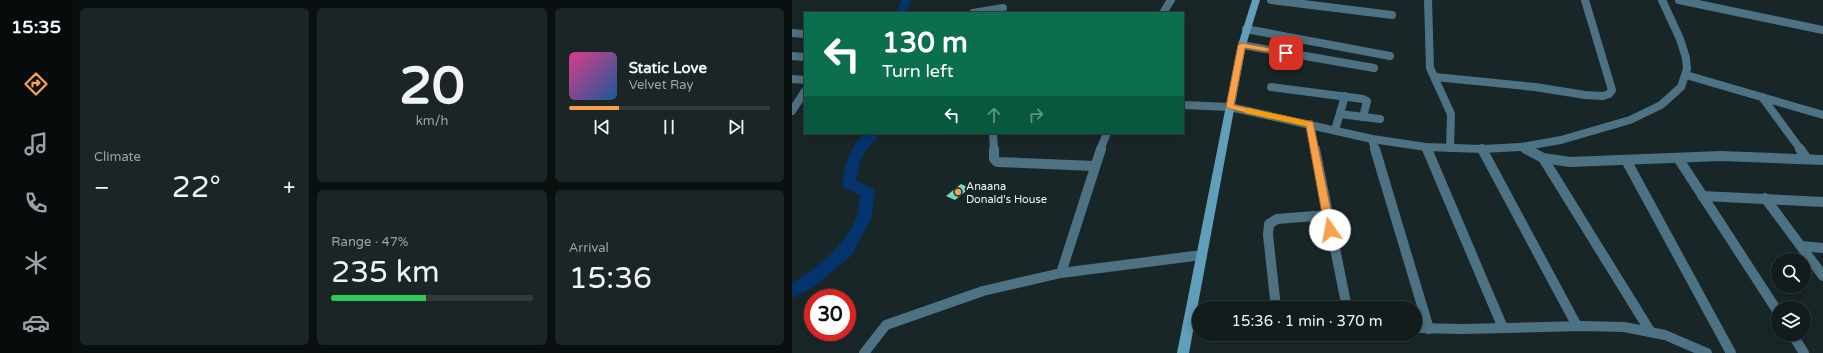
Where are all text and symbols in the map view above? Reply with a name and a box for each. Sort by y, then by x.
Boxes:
text: 15:35 [11,16,61,38]
text: 130 m [882,26,968,60]
icon: left [816,28,868,80]
pin [1269,36,1303,70]
icon: arrive [1275,42,1297,64]
text: 20 [399,55,465,118]
text: Static Love [629,59,707,77]
text: Turn left [882,60,954,82]
icon: directions [22,70,50,98]
text: Velvet Ray [629,77,694,93]
icon: left [941,104,963,126]
icon: ahead [983,104,1005,126]
icon: right [1025,104,1047,126]
text: km/h [416,113,448,129]
icon: previous [591,116,613,138]
icon: pause [658,116,680,138]
icon: next [725,116,747,138]
icon: music [22,130,50,158]
text: Climate [94,149,141,165]
text: 22° [172,169,221,206]
text: − [94,175,110,201]
text: + [283,175,295,201]
place label: Anaana Donald's House [966,180,1047,206]
marker: Anaana Donald's House [953,187,963,197]
icon: phone [22,189,50,217]
position arrow [1309,209,1351,251]
text: Range · 47% [331,234,408,250]
text: Arrival [569,240,609,256]
icon: climate [22,249,50,277]
map controls [1771,253,1811,341]
button: search [1771,253,1811,293]
text: 235 km [331,254,440,291]
text: 15:36 [569,260,652,297]
speed limit sign: 30 [804,289,856,341]
button: layers [1771,301,1811,341]
icon: car [22,309,50,337]
text: 15:36 · 1 min · 370 m [1232,312,1382,330]

